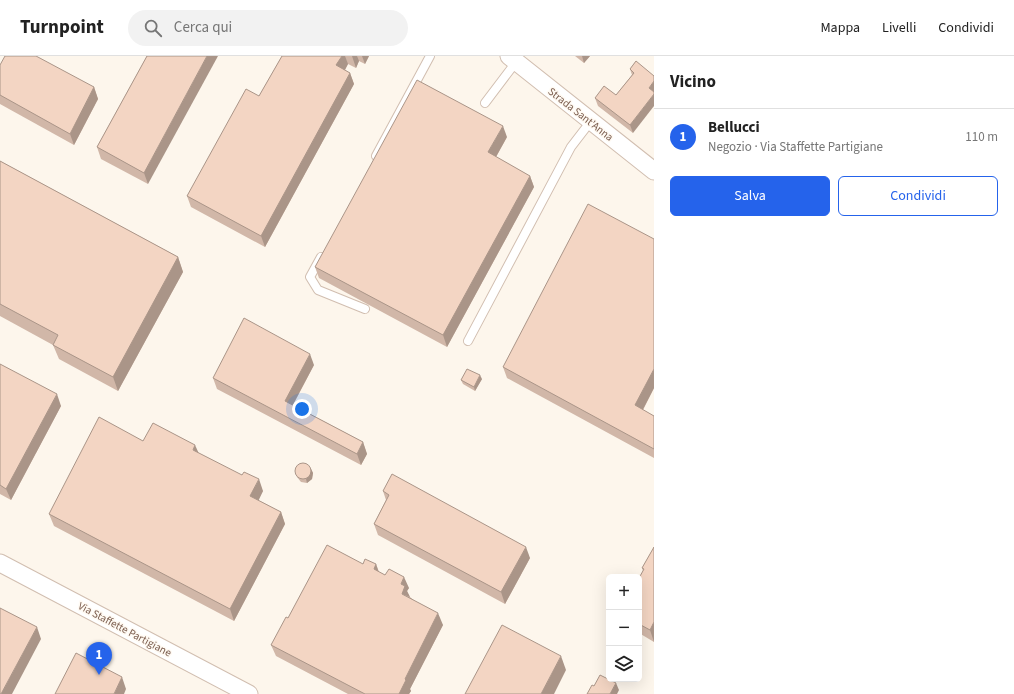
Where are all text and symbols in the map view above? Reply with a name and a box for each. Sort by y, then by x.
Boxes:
search box [128,10,408,46]
text: Turnpoint [20,14,104,41]
icon: search [142,17,164,39]
text: Cerca qui [174,17,232,38]
text: Mappa [820,18,860,38]
text: Livelli [882,18,916,38]
text: Condividi [938,18,994,38]
text: Vicino [670,70,716,94]
street label: Strada Sant'Anna [545,84,616,145]
text: Bellucci [708,117,760,138]
text: 1 [680,128,686,146]
text: 110 m [965,128,998,146]
text: Negozio · Via Staffette Partigiane [708,138,883,156]
button: Salva [670,176,830,216]
button: Condividi [838,176,998,216]
your location [292,399,312,419]
map controls [606,574,642,682]
button: + [606,574,642,610]
street label: Via Staffette Partigiane [75,598,175,661]
button: − [606,610,642,646]
pin: 1 [86,642,112,675]
button: layers [606,646,642,682]

